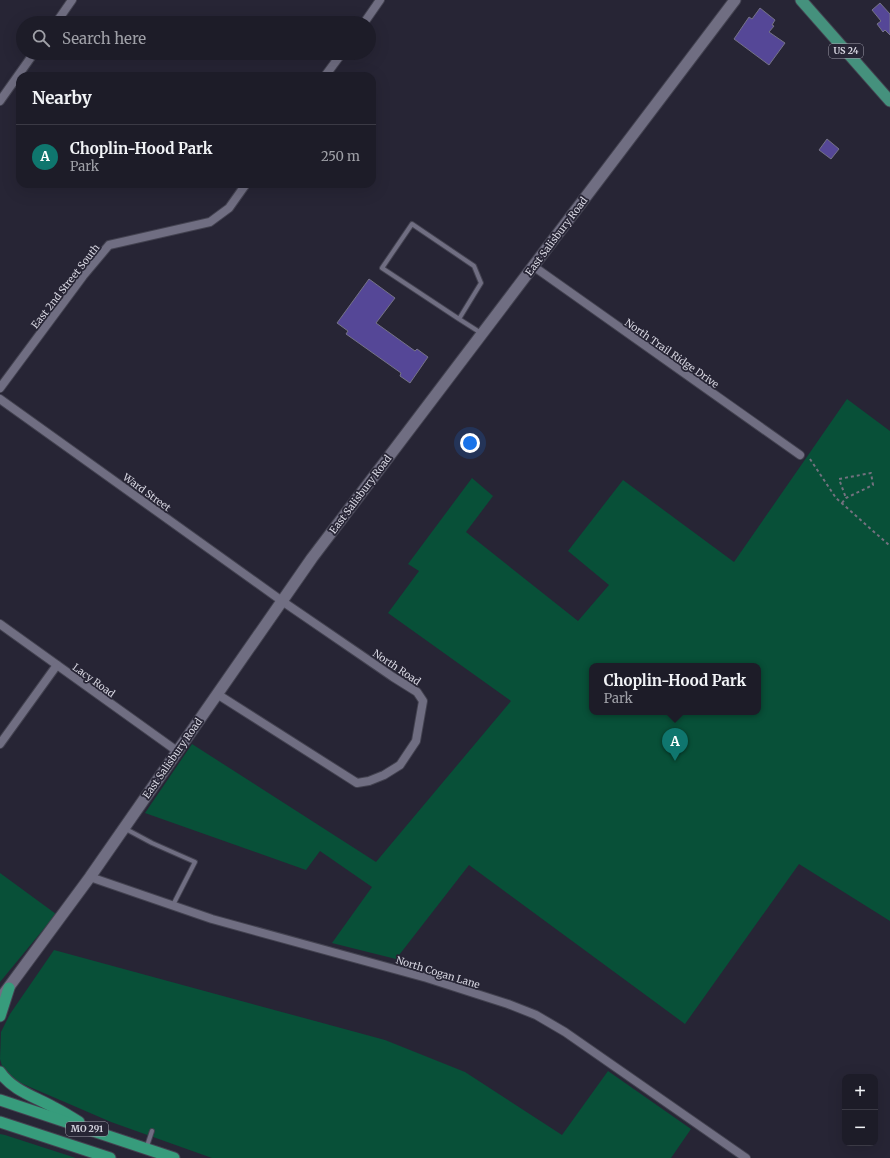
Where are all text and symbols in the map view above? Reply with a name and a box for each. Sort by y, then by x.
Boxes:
search box [16,16,376,60]
icon: search [30,27,52,49]
text: Search here [62,29,146,48]
road number: US 24 [829,44,863,58]
text: Nearby [32,87,92,109]
text: Choplin-Hood Park [70,139,213,158]
text: A [40,148,50,165]
text: 250 m [321,148,360,165]
text: Park [70,158,99,175]
street label: East Salisbury Road [523,194,590,278]
street label: East 2nd Street South [28,241,103,331]
street label: North Trail Ridge Drive [622,316,721,391]
your location [460,433,480,453]
street label: East Salisbury Road [327,452,394,536]
street label: Ward Street [119,470,173,514]
street label: North Road [370,647,423,688]
street label: Lacy Road [70,661,118,700]
popup [589,663,761,715]
text: Choplin-Hood Park [604,671,746,690]
text: Park [604,690,633,707]
street label: East Salisbury Road [140,716,205,801]
pin: A [662,728,688,761]
street label: North Cogan Lane [394,954,481,991]
map controls [842,1074,878,1146]
button: + [842,1074,878,1110]
button: − [842,1110,878,1146]
road number: MO 291 [66,1122,108,1136]

